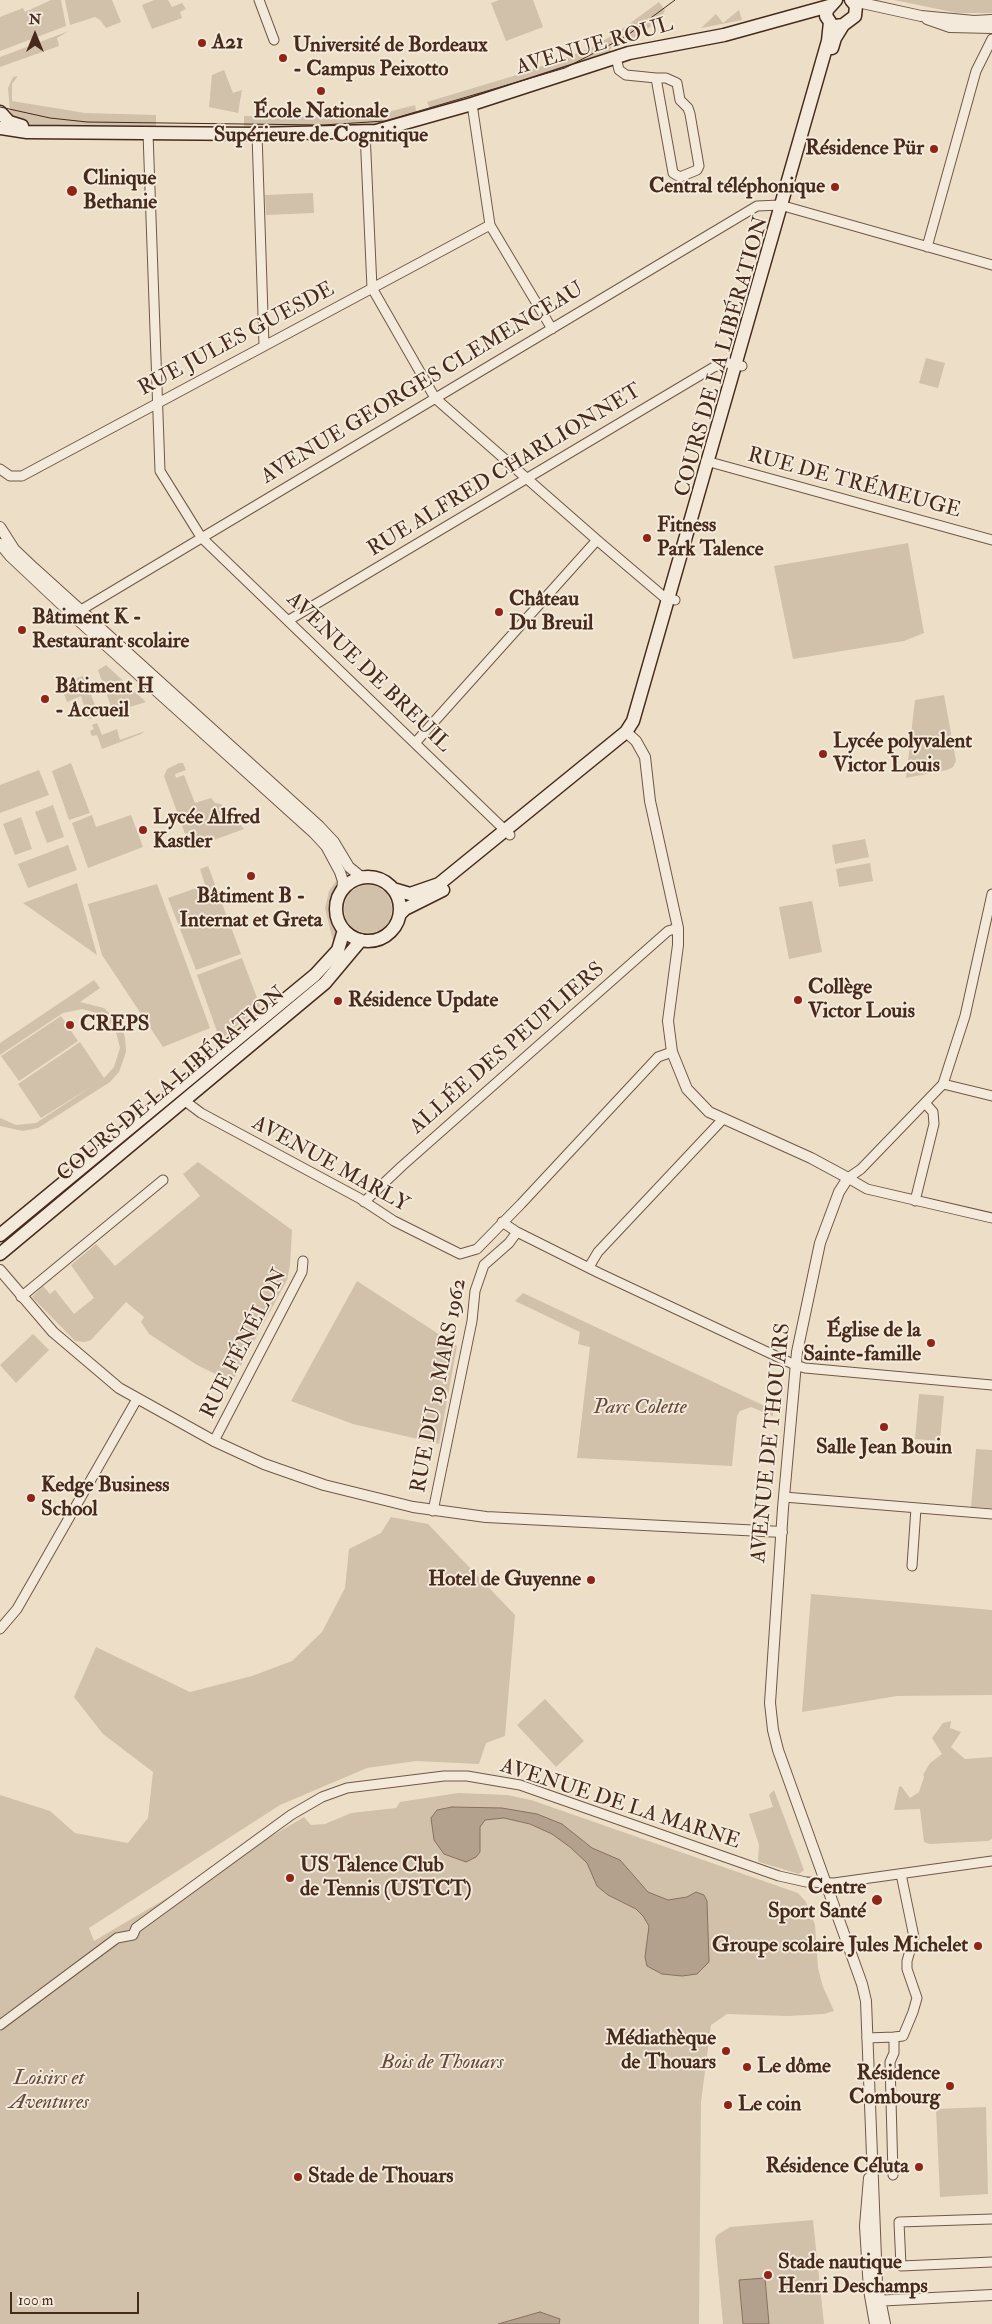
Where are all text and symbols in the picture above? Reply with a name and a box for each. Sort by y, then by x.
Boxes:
north arrow [10,10,60,60]
text: N [29,11,41,28]
street label: AVENUE ROUL [514,13,676,81]
place label: A21 [212,30,243,56]
place label: Université de Bordeaux - Campus Peixotto [293,33,488,83]
marker: A21 [196,37,208,49]
marker: Université de Bordeaux - Campus Peixotto [277,52,289,64]
marker: École Nationale Supérieure de Cognitique [315,85,327,97]
place label: École Nationale Supérieure de Cognitique [214,99,428,149]
place label: Résidence Pür [805,136,924,162]
marker: Résidence Pür [928,143,940,155]
place label: Clinique Bethanie [83,166,157,216]
place label: Central téléphonique [649,174,825,200]
marker: Central téléphonique [829,181,841,193]
marker: Clinique Bethanie [65,184,79,198]
street label: COURS DE LA LIBÉRATION [671,214,775,500]
street label: AVENUE GEORGES CLEMENCEAU [257,277,589,491]
street label: RUE JULES GUESDE [135,278,339,402]
street label: RUE ALFRED CHARLIONNET [364,379,646,563]
street label: RUE DE TRÉMEUGE [745,443,963,525]
place label: Fitness Park Talence [657,513,764,563]
marker: Fitness Park Talence [641,532,653,544]
place label: Château Du Breuil [509,587,593,637]
street label: AVENUE DE BREUIL [280,588,456,758]
place label: Bâtiment K - Restaurant scolaire [32,605,189,655]
marker: Château Du Breuil [493,606,505,618]
marker: Bâtiment K - Restaurant scolaire [16,624,28,636]
place label: Bâtiment H - Accueil [55,674,154,724]
marker: Bâtiment H - Accueil [39,693,51,705]
place label: Lycée polyvalent Victor Louis [833,729,972,779]
marker: Lycée polyvalent Victor Louis [817,748,829,760]
place label: Lycée Alfred Kastler [153,805,260,855]
marker: Lycée Alfred Kastler [137,824,149,836]
marker: Bâtiment B - Internat et Greta [245,870,257,882]
place label: Bâtiment B - Internat et Greta [180,884,322,934]
street label: ALLÉE DES PEUPLIERS [406,958,610,1140]
place label: Collège Victor Louis [808,975,915,1025]
street label: COURS DE LA LIBÉRATION [53,982,291,1188]
place label: Résidence Update [348,988,498,1014]
marker: Collège Victor Louis [792,994,804,1006]
marker: Résidence Update [332,995,344,1007]
place label: CREPS [80,1012,150,1038]
marker: CREPS [64,1019,76,1031]
street label: AVENUE MARLY [247,1111,413,1219]
street label: RUE FÉNÉLON [196,1265,294,1423]
street label: RUE DU 19 MARS 1962 [407,1277,473,1495]
place label: Église de la Sainte-famille [803,1318,921,1368]
street label: AVENUE DE THOUARS [747,1322,797,1564]
marker: Église de la Sainte-famille [925,1337,937,1349]
park label: Parc Colette [593,1395,687,1421]
marker: Salle Jean Bouin [878,1421,890,1433]
place label: Salle Jean Bouin [816,1435,952,1461]
place label: Kedge Business School [41,1473,169,1523]
marker: Kedge Business School [25,1492,37,1504]
place label: Hotel de Guyenne [428,1567,581,1593]
marker: Hotel de Guyenne [585,1574,597,1586]
street label: AVENUE DE LA MARNE [497,1754,743,1856]
place label: US Talence Club de Tennis (USTCT) [300,1853,472,1903]
marker: US Talence Club de Tennis (USTCT) [284,1872,296,1884]
place label: Centre Sport Santé [768,1875,866,1925]
marker: Centre Sport Santé [870,1893,884,1907]
place label: Groupe scolaire Jules Michelet [712,1933,968,1959]
marker: Groupe scolaire Jules Michelet [972,1940,984,1952]
place label: Médiathèque de Thouars [605,2026,716,2076]
marker: Médiathèque de Thouars [720,2045,732,2057]
park label: Bois de Thouars [380,2050,504,2076]
place label: Le dôme [757,2054,831,2080]
marker: Le dôme [741,2061,753,2073]
place label: Résidence Combourg [849,2061,940,2111]
park label: Loisirs et Aventures [9,2066,89,2116]
marker: Résidence Combourg [944,2080,956,2092]
place label: Le coin [738,2092,801,2118]
marker: Le coin [722,2099,734,2111]
place label: Résidence Céluta [765,2154,909,2180]
marker: Résidence Céluta [913,2161,925,2173]
place label: Stade de Thouars [308,2164,453,2190]
marker: Stade de Thouars [292,2171,304,2183]
place label: Stade nautique Henri Deschamps [778,2250,928,2300]
marker: Stade nautique Henri Deschamps [762,2269,774,2281]
scale bar [12,2282,141,2314]
text: 100 m [18,2291,53,2310]

